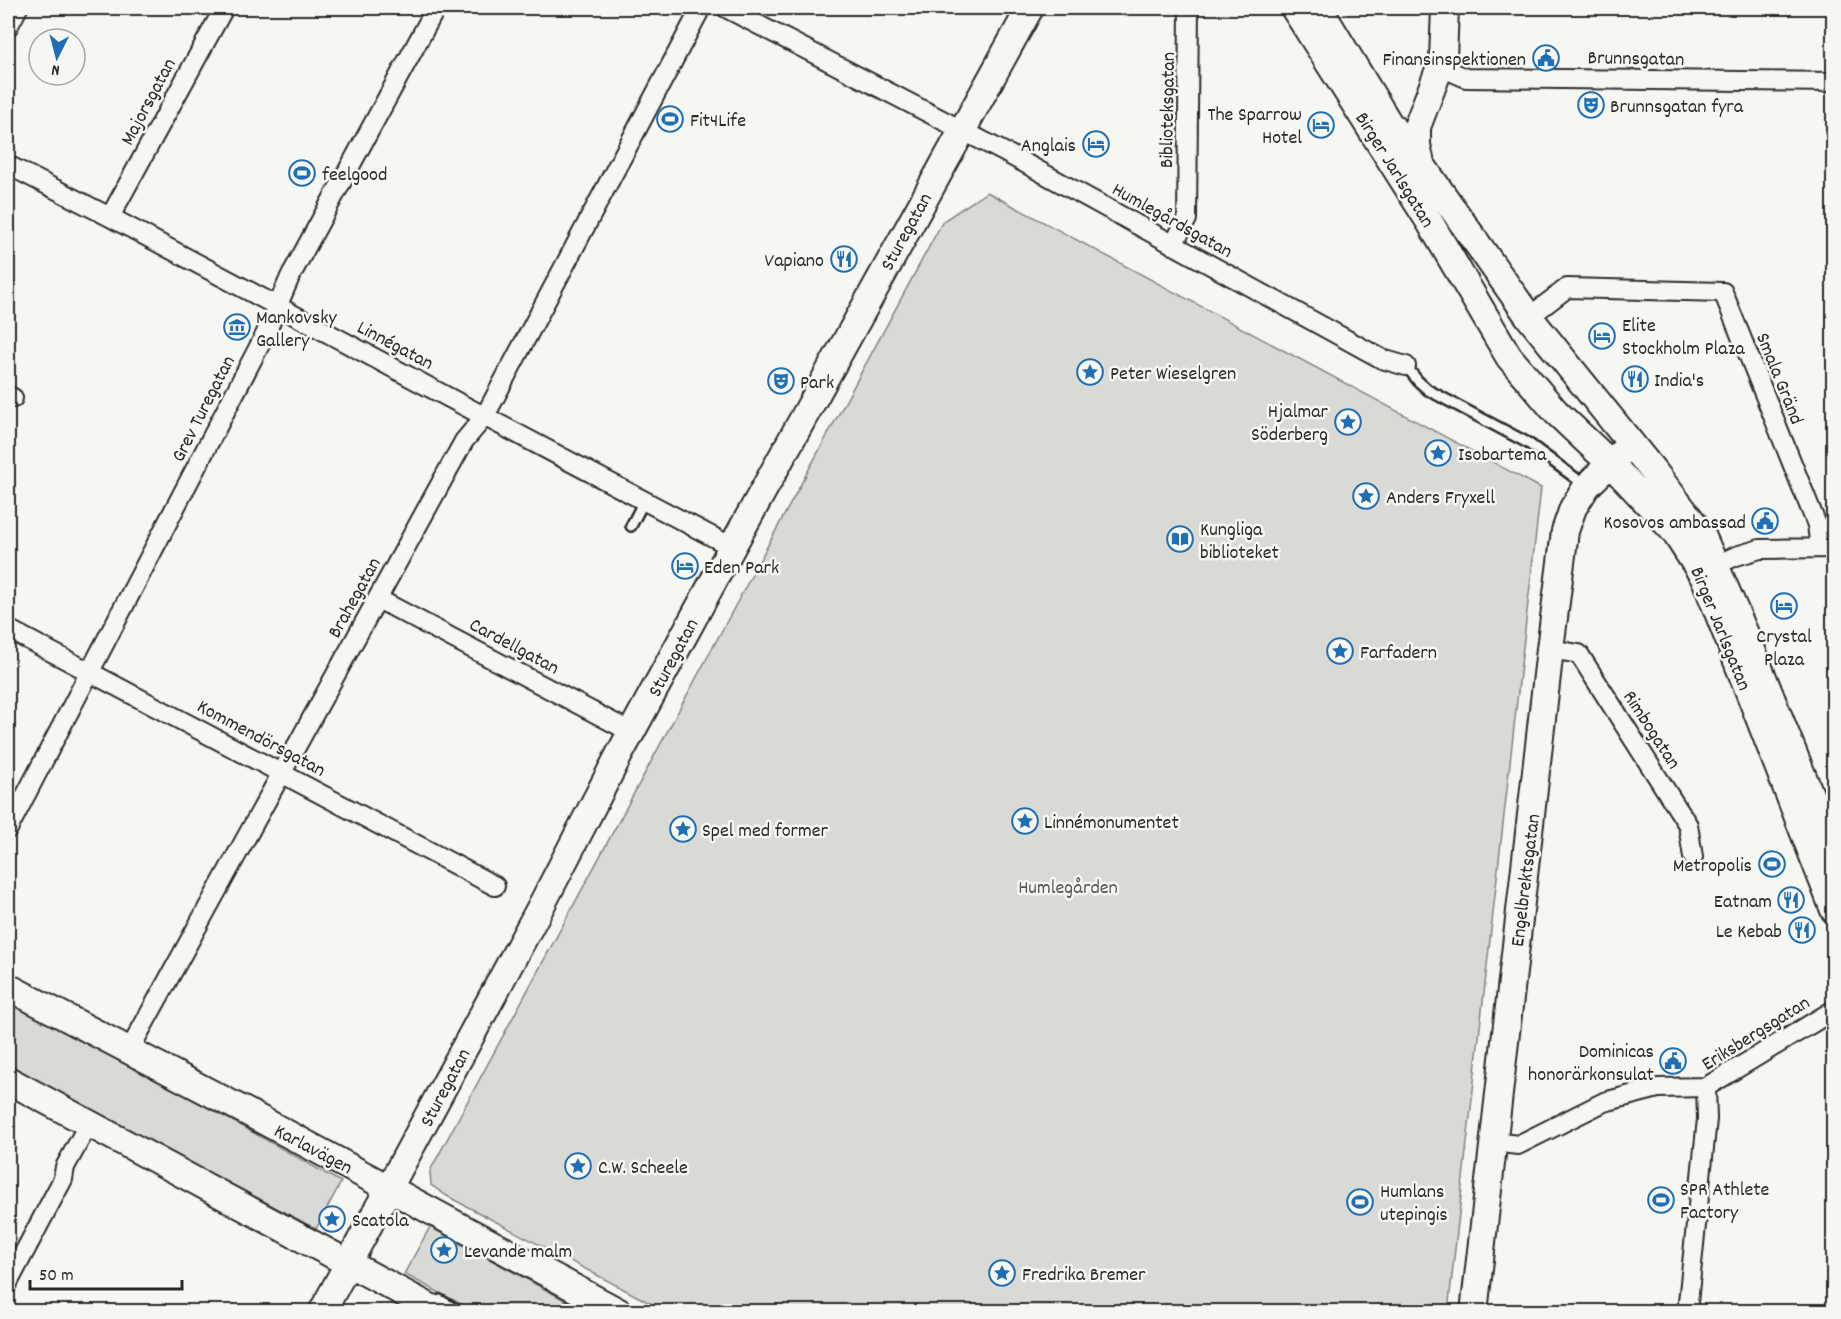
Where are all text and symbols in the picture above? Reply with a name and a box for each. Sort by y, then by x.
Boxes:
north arrow [27,27,87,87]
public building icon: Finansinspektionen [1531,43,1561,73]
street label: Brunnsgatan [1587,45,1684,75]
place label: Finansinspektionen [1382,47,1526,75]
street label: Biblioteksgatan [1154,52,1184,168]
street label: Majorsgatan [115,54,184,151]
text: N [50,58,61,81]
theatre icon: Brunnsgatan fyra [1576,90,1606,120]
place label: Brunnsgatan fyra [1610,94,1744,122]
place label: The Sparrow Hotel [1207,102,1302,153]
sports icon: Fit4Life [655,104,685,134]
street label: Birger Jarlsgatan [1347,107,1440,234]
place label: Fit4Life [690,108,746,136]
hotel icon: The Sparrow Hotel [1306,110,1336,140]
hotel icon: Anglais [1081,129,1111,159]
place label: Anglais [1021,133,1076,161]
sports icon: feelgood [287,158,317,188]
place label: feelgood [322,162,387,190]
street label: Humlegårdsgatan [1106,177,1237,266]
street label: Sturegatan [875,188,941,276]
restaurant icon: Vapiano [829,244,859,274]
place label: Vapiano [765,248,824,276]
place label: Mankovsky Gallery [256,305,337,356]
museum icon: Mankovsky Gallery [222,312,252,342]
place label: Elite Stockholm Plaza [1622,313,1745,364]
street label: Linnégatan [351,315,438,379]
hotel icon: Elite Stockholm Plaza [1587,321,1617,351]
street label: Smala Gränd [1747,329,1809,429]
street label: Grev Turegatan [166,351,244,468]
place icon: Peter Wieselgren [1075,357,1105,387]
place label: Peter Wieselgren [1110,361,1236,389]
restaurant icon: India's [1620,364,1650,394]
theatre icon: Park [766,366,796,396]
place label: India's [1654,368,1704,396]
place label: Park [800,370,834,398]
place label: Hjalmar Söderberg [1251,399,1329,450]
place icon: Hjalmar Söderberg [1333,407,1363,437]
place icon: Isobartema [1423,438,1453,468]
place label: Isobartema [1458,442,1547,470]
place icon: Anders Fryxell [1351,481,1381,511]
place label: Anders Fryxell [1386,485,1495,513]
public building icon: Kosovos ambassad [1750,506,1780,536]
place label: Kosovos ambassad [1604,510,1746,538]
place label: Kungliga biblioteket [1200,517,1279,568]
library icon: Kungliga biblioteket [1165,524,1195,554]
hotel icon: Eden Park [670,551,700,581]
street label: Brahegatan [322,553,389,644]
place label: Eden Park [704,555,779,583]
street label: Birger Jarlsgatan [1682,563,1757,695]
hotel icon: Crystal Plaza [1769,591,1799,621]
street label: Cardellgatan [464,612,564,683]
street label: Sturegatan [642,614,707,703]
place label: Crystal Plaza [1756,624,1812,675]
place icon: Farfadern [1325,636,1355,666]
place label: Farfadern [1360,640,1437,668]
street label: Rimbogatan [1615,686,1686,776]
street label: Kommendörsgatan [191,694,330,785]
place icon: Linnémonumentet [1010,806,1040,836]
place label: Linnémonumentet [1044,810,1179,838]
street label: Engelbrektsgatan [1505,812,1549,948]
place icon: Spel med former [668,814,698,844]
place label: Spel med former [702,818,829,846]
sports icon: Metropolis [1757,849,1787,879]
place label: Metropolis [1673,853,1752,881]
park label: Humlegården [1018,875,1118,903]
restaurant icon: Eatnam [1776,885,1806,915]
place label: Eatnam [1714,889,1772,917]
restaurant icon: Le Kebab [1787,915,1817,945]
place label: Le Kebab [1716,919,1782,947]
street label: Eriksbergsgatan [1697,990,1816,1079]
place label: Dominicas honorärkonsulat [1528,1039,1654,1090]
street label: Sturegatan [414,1044,479,1133]
public building icon: Dominicas honorärkonsulat [1658,1046,1688,1076]
street label: Karlavägen [268,1118,357,1183]
place icon: C.W. Scheele [563,1151,593,1181]
place label: C.W. Scheele [598,1155,688,1183]
place label: SPR Athlete Factory [1680,1177,1770,1228]
place label: Humlans utepingis [1380,1179,1448,1230]
sports icon: SPR Athlete Factory [1646,1185,1676,1215]
sports icon: Humlans utepingis [1345,1187,1375,1217]
place icon: Scatola [317,1204,347,1234]
place label: Scatola [352,1208,409,1236]
place icon: Levande malm [429,1235,459,1265]
place label: Levande malm [464,1239,572,1267]
scale bar [30,1253,182,1291]
place icon: Fredrika Bremer [987,1258,1017,1288]
place label: Fredrika Bremer [1022,1262,1146,1290]
text: 50 m [39,1264,74,1289]

